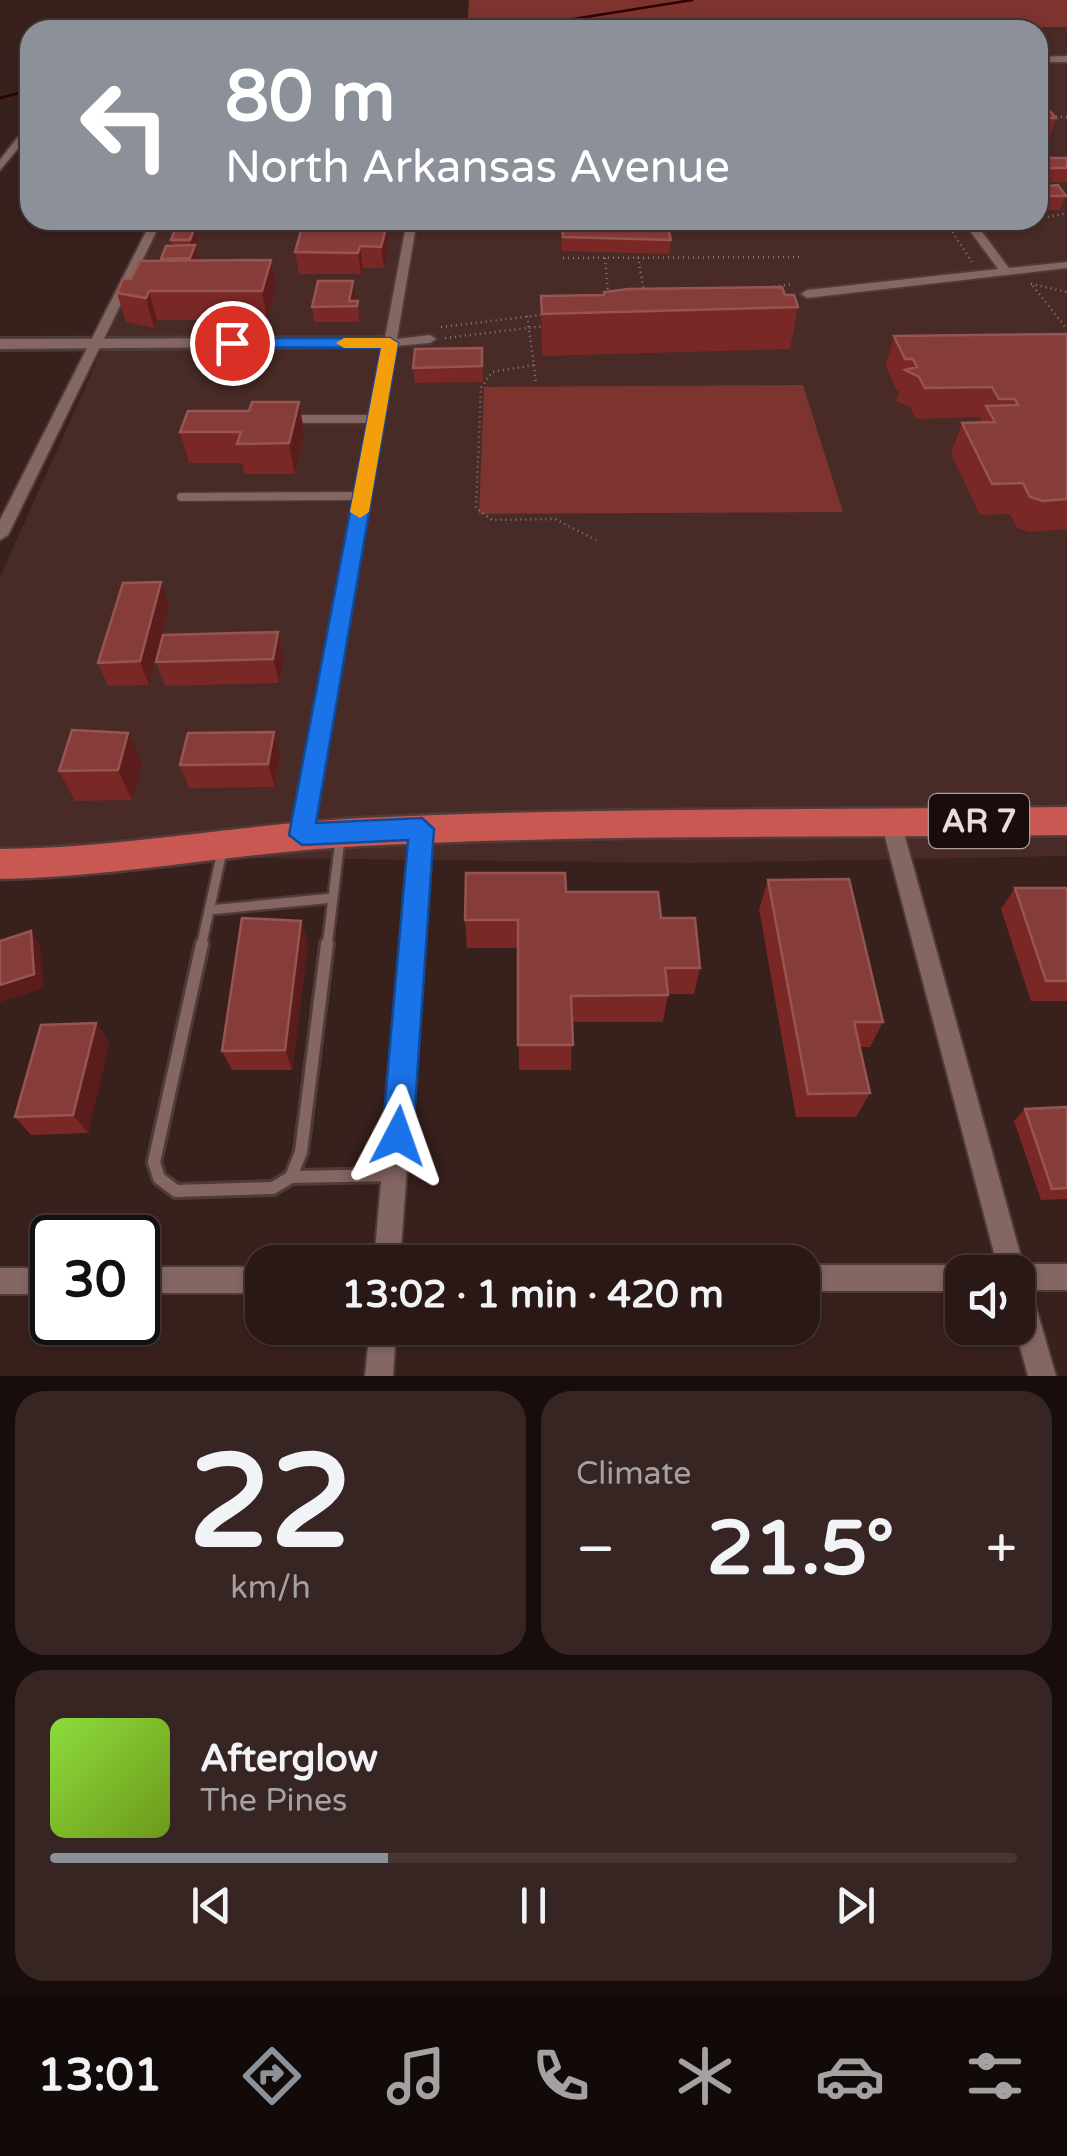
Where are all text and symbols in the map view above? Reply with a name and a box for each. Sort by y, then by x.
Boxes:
text: 80 m [225,56,395,140]
icon: left [60,60,190,190]
text: North Arkansas Avenue [225,141,730,195]
pin [190,301,275,386]
icon: arrive [205,316,260,371]
road number: AR 7 [929,794,1029,848]
position arrow [346,1084,450,1188]
speed limit sign: 30 [30,1215,160,1345]
map controls [945,1255,1035,1345]
button: sound [945,1255,1035,1345]
text: 13:02 · 1 min · 420 m [341,1272,724,1318]
text: 22 [189,1426,352,1582]
text: Climate [576,1455,691,1493]
text: 21.5° [707,1504,894,1594]
text: − [576,1517,615,1583]
text: + [986,1517,1017,1583]
text: km/h [230,1569,311,1607]
text: Afterglow [200,1736,378,1782]
text: The Pines [200,1782,347,1820]
icon: previous [184,1878,239,1933]
icon: pause [506,1878,561,1933]
icon: next [828,1878,883,1933]
icon: directions [237,2041,307,2111]
icon: music [381,2041,451,2111]
icon: phone [526,2041,596,2111]
icon: climate [670,2041,740,2111]
icon: car [815,2041,885,2111]
icon: filters [960,2041,1030,2111]
text: 13:01 [37,2049,162,2103]

